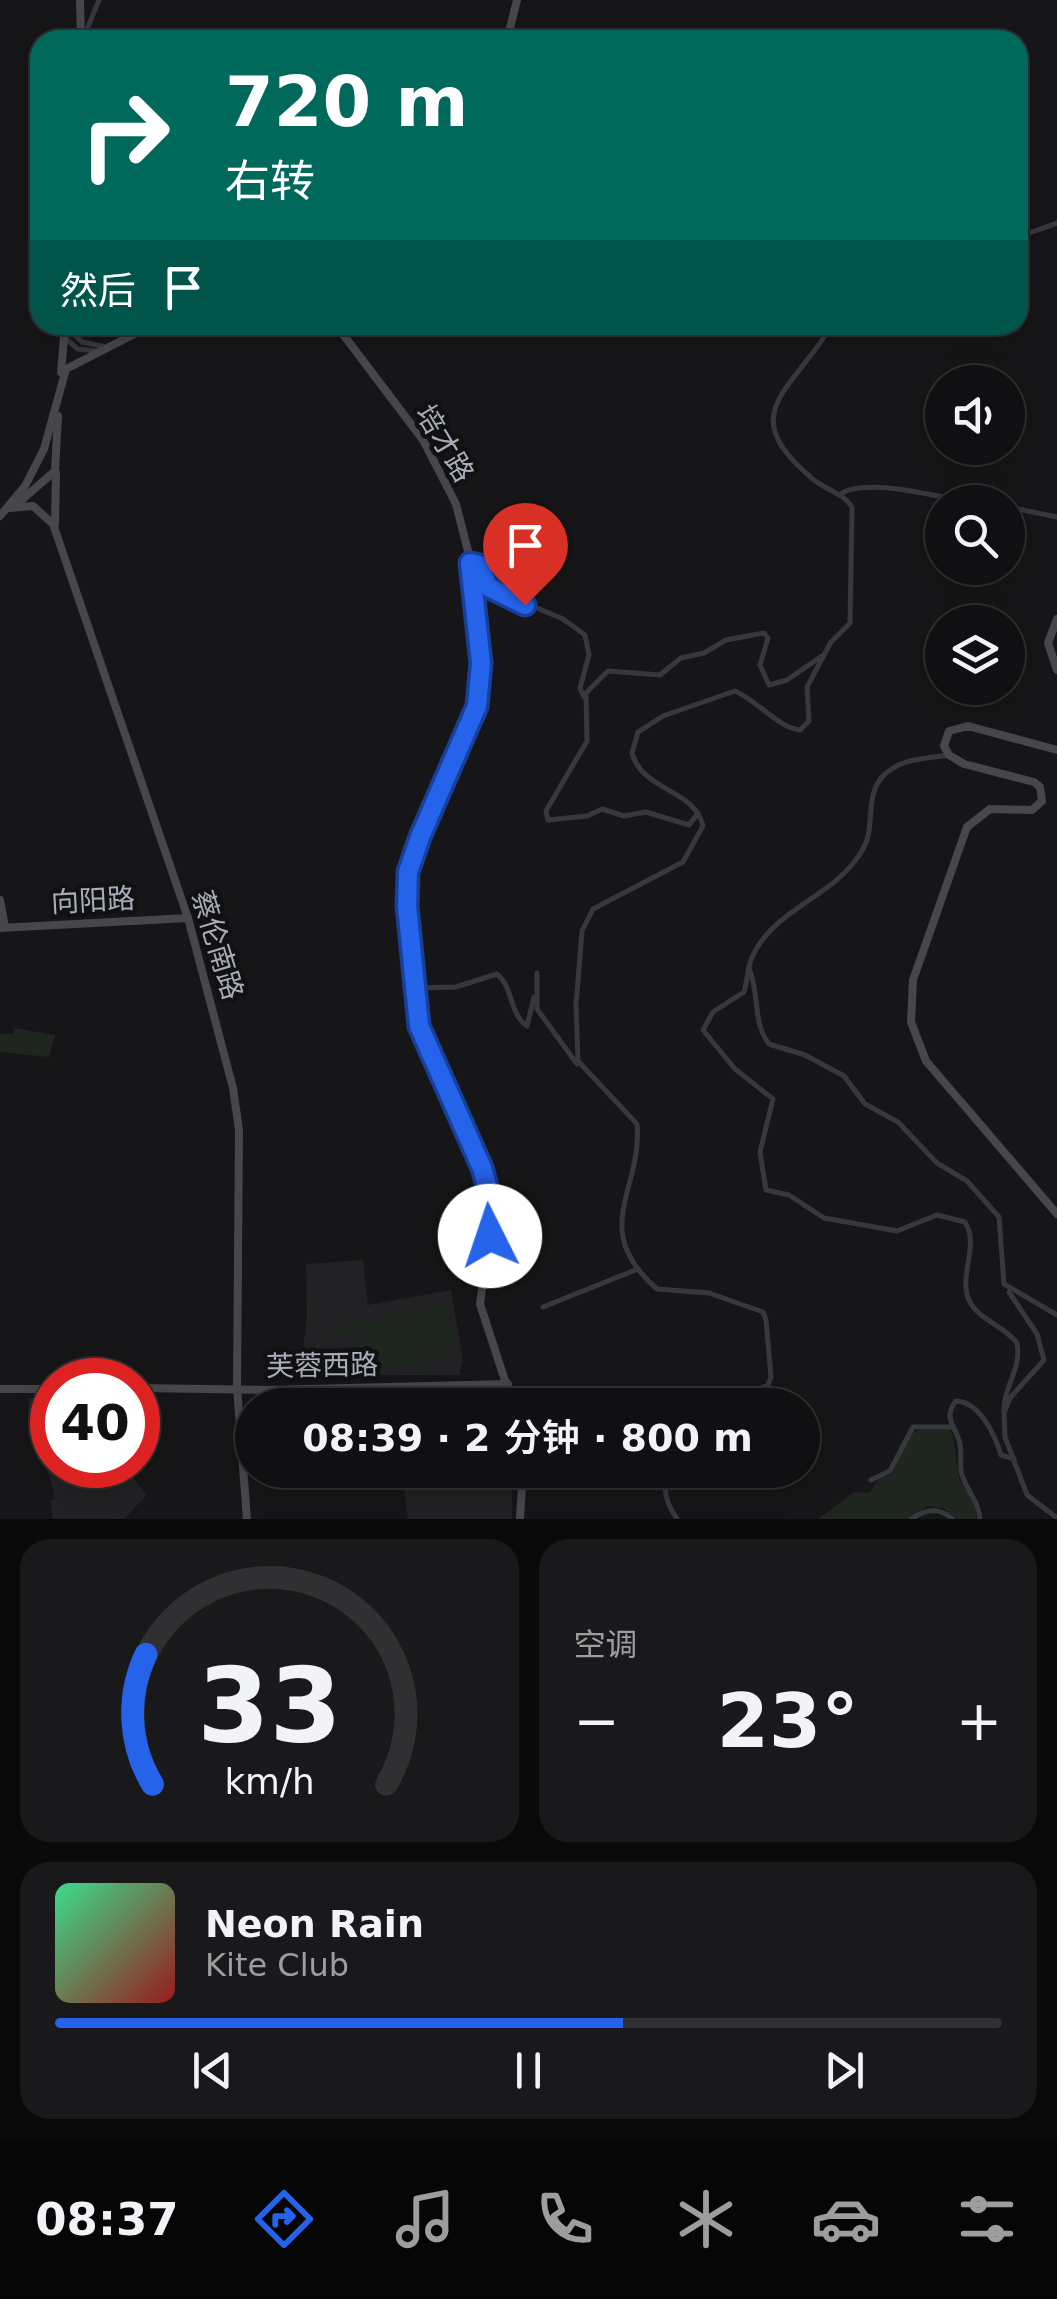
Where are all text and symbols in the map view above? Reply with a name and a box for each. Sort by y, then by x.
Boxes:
text: 720 m [225,61,468,143]
icon: right [60,70,190,200]
text: 右转 [225,155,315,208]
icon: arrive [156,260,211,315]
text: 然后 [60,269,136,313]
map controls [925,365,1025,705]
button: sound [925,365,1025,465]
street label: 培才路 [409,399,480,488]
button: search [925,485,1025,585]
pin [483,503,568,606]
icon: arrive [498,518,553,573]
button: layers [925,605,1025,705]
street label: 向阳路 [50,882,136,919]
street label: 蔡伦南路 [185,887,250,1004]
position arrow [438,1184,542,1288]
street label: 芙蓉西路 [266,1348,378,1383]
speed limit sign: 40 [30,1358,160,1488]
text: 08:39 · 2 分钟 · 800 m [302,1416,753,1460]
text: 空调 [574,1626,638,1664]
text: 33 [197,1645,342,1767]
text: 23° [717,1677,859,1765]
text: − [574,1689,620,1753]
text: + [956,1689,1002,1753]
text: km/h [224,1761,314,1802]
text: Neon Rain [205,1902,424,1946]
text: Kite Club [205,1946,349,1984]
icon: previous [185,2043,240,2098]
icon: pause [501,2043,556,2098]
icon: next [817,2043,872,2098]
icon: directions [249,2184,319,2254]
icon: music [390,2184,460,2254]
icon: phone [530,2184,600,2254]
icon: climate [671,2184,741,2254]
icon: car [811,2184,881,2254]
icon: filters [952,2184,1022,2254]
text: 08:37 [35,2193,179,2246]

